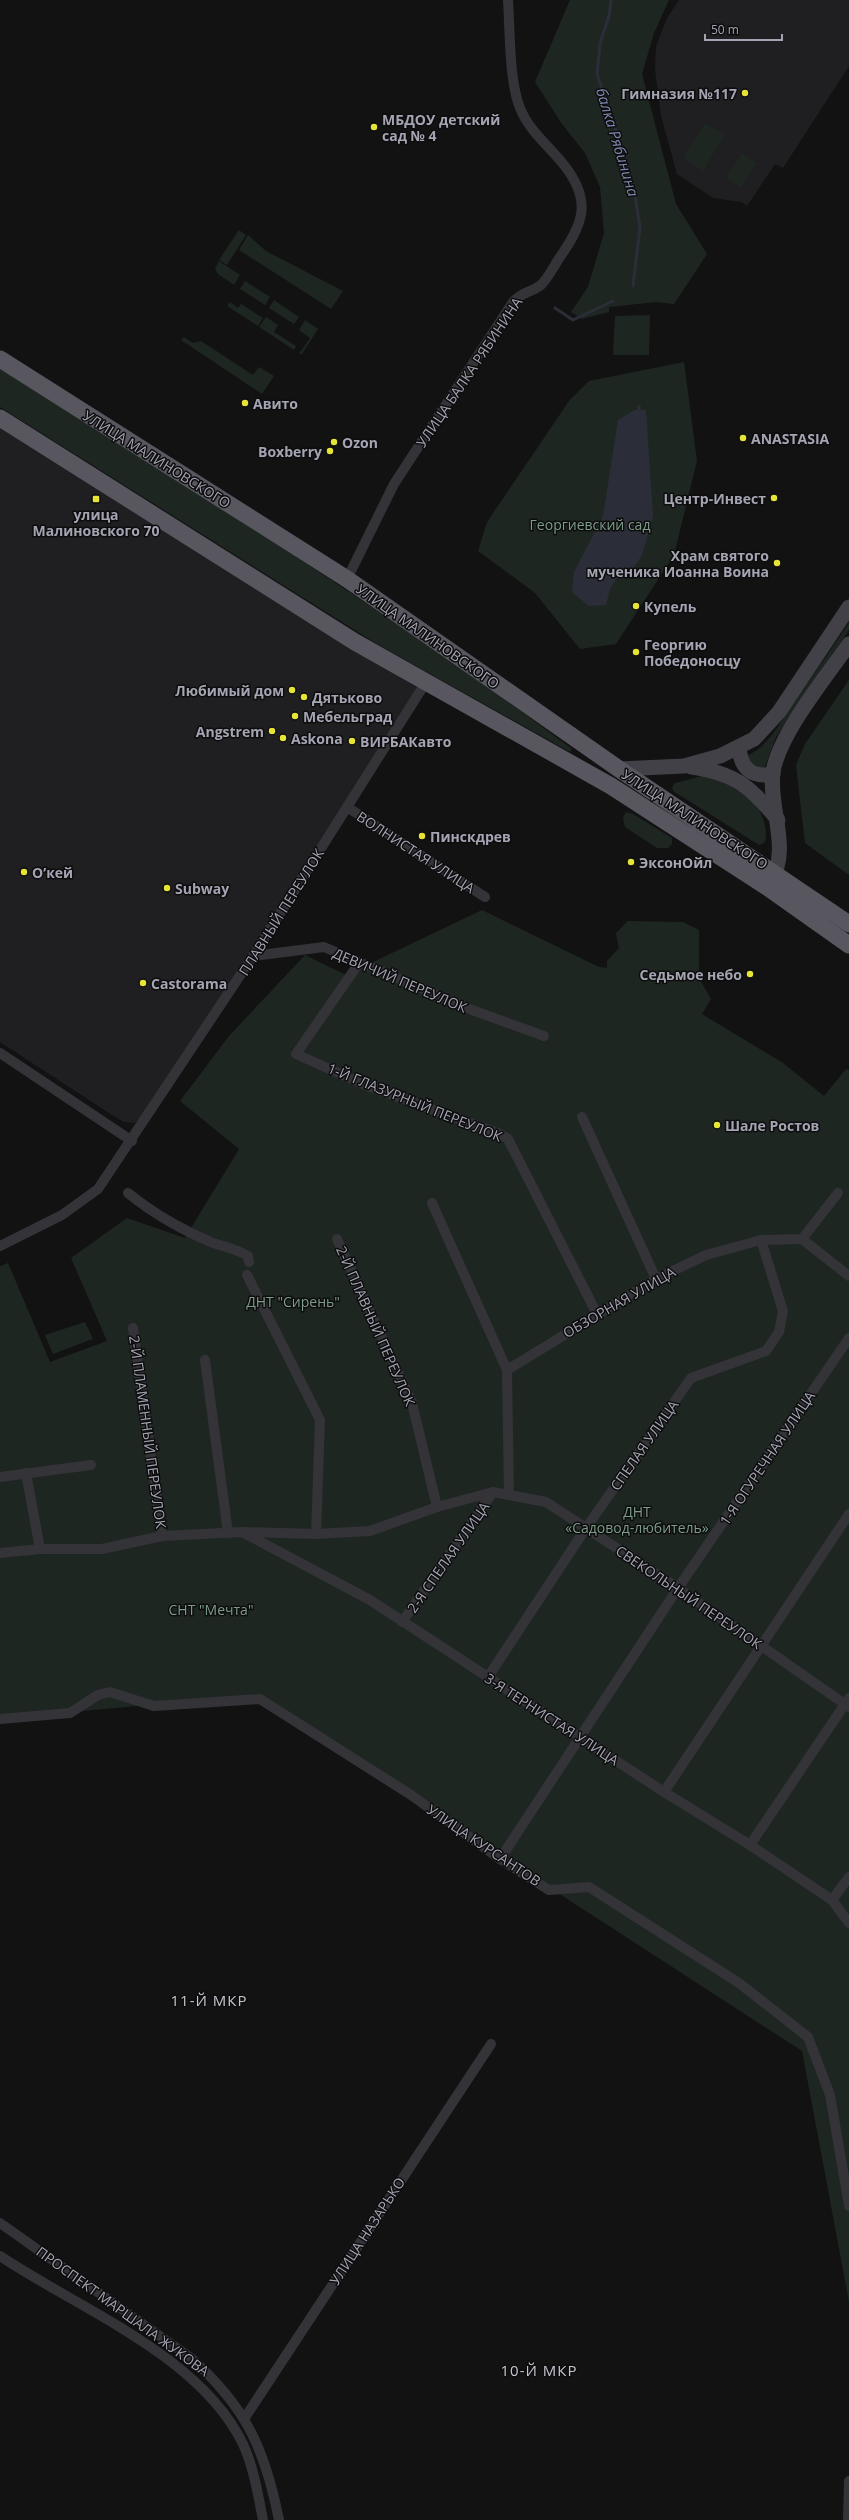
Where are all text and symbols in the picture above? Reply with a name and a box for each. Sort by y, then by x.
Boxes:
scale bar [705,16,782,42]
text: 50 m [711,21,739,38]
place label: Гимназия №117 [621,84,737,103]
water label: балка Рябинина [592,85,644,199]
marker: Гимназия №117 [740,88,750,98]
place label: МБДОУ детский сад № 4 [382,110,500,145]
marker: МБДОУ детский сад № 4 [369,122,379,132]
street label: УЛИЦА БАЛКА РЯБИНИНА [412,293,526,451]
place label: Авито [253,394,298,413]
marker: Авито [240,398,250,408]
street label: УЛИЦА МАЛИНОВСКОГО [80,406,234,512]
place label: ANASTASIA [751,429,830,448]
place label: Ozon [342,433,378,452]
marker: ANASTASIA [738,433,748,443]
marker: Ozon [329,437,339,447]
place label: Boxberry [258,442,322,461]
marker: Boxberry [325,446,335,456]
place label: Центр-Инвест [664,489,766,508]
marker: Центр-Инвест [769,493,779,503]
marker: улица Малиновского 70 [91,494,101,504]
place label: улица Малиновского 70 [32,505,160,540]
park label: Георгиевский сад [530,515,650,534]
place label: Храм святого мученика Иоанна Воина [586,546,769,581]
marker: Храм святого мученика Иоанна Воина [772,558,782,568]
street label: УЛИЦА МАЛИНОВСКОГО [353,579,503,693]
place label: Купель [644,597,697,616]
marker: Купель [631,601,641,611]
place label: Георгию Победоносцу [644,635,741,670]
marker: Георгию Победоносцу [631,647,641,657]
place label: Любимый дом [175,681,284,700]
marker: Любимый дом [287,685,297,695]
place label: Дятьково [312,688,382,707]
marker: Дятьково [299,692,309,702]
place label: Мебельград [303,707,393,726]
marker: Мебельград [290,711,300,721]
place label: Angstrem [196,722,264,741]
marker: Angstrem [267,726,277,736]
place label: Askona [291,729,343,748]
place label: ВИРБАКавто [360,732,452,751]
marker: Askona [278,733,288,743]
marker: ВИРБАКавто [347,736,357,746]
street label: УЛИЦА МАЛИНОВСКОГО [618,765,772,873]
street label: ВОЛНИСТАЯ УЛИЦА [353,807,479,897]
place label: Пинскдрев [430,827,511,846]
marker: Пинскдрев [417,831,427,841]
street label: ПЛАВНЫЙ ПЕРЕУЛОК [234,844,328,979]
place label: ЭксонОйл [639,853,712,872]
marker: ЭксонОйл [626,857,636,867]
place label: О’кей [32,863,73,882]
marker: О’кей [19,867,29,877]
place label: Subway [175,879,229,898]
marker: Subway [162,883,172,893]
street label: ДЕВИЧИЙ ПЕРЕУЛОК [330,943,470,1017]
place label: Седьмое небо [640,965,742,984]
marker: Седьмое небо [745,969,755,979]
place label: Castorama [151,974,227,993]
marker: Castorama [138,978,148,988]
street label: 1-Й ГЛАЗУРНЫЙ ПЕРЕУЛОК [325,1058,505,1146]
place label: Шале Ростов [725,1116,820,1135]
marker: Шале Ростов [712,1120,722,1130]
street label: 2-Й ПЛАВНЫЙ ПЕРЕУЛОК [332,1243,420,1409]
street label: ОБЗОРНАЯ УЛИЦА [559,1262,679,1342]
park label: ДНТ "Сирень" [246,1292,340,1311]
street label: 2-Й ПЛАМЕННЫЙ ПЕРЕУЛОК [125,1334,171,1530]
street label: 1-Я ОГУРЕЧНАЯ УЛИЦА [715,1387,819,1529]
street label: СПЕЛАЯ УЛИЦА [606,1396,682,1494]
street label: 2-Я СПЕЛАЯ УЛИЦА [403,1498,494,1616]
park label: ДНТ «Садовод-любитель» [565,1502,709,1537]
street label: СВЕКОЛЬНЫЙ ПЕРЕУЛОК [612,1541,766,1653]
park label: СНТ "Мечта" [169,1600,253,1619]
street label: 3-Я ТЕРНИСТАЯ УЛИЦА [481,1669,623,1770]
street label: УЛИЦА КУРСАНТОВ [423,1800,545,1890]
district label: 11-Й МКР [171,1990,247,2010]
street label: УЛИЦА НАЗАРЬКО [325,2173,409,2289]
street label: ПРОСПЕКТ МАРШАЛА ЖУКОВА [33,2242,213,2380]
district label: 10-Й МКР [501,2360,577,2380]

